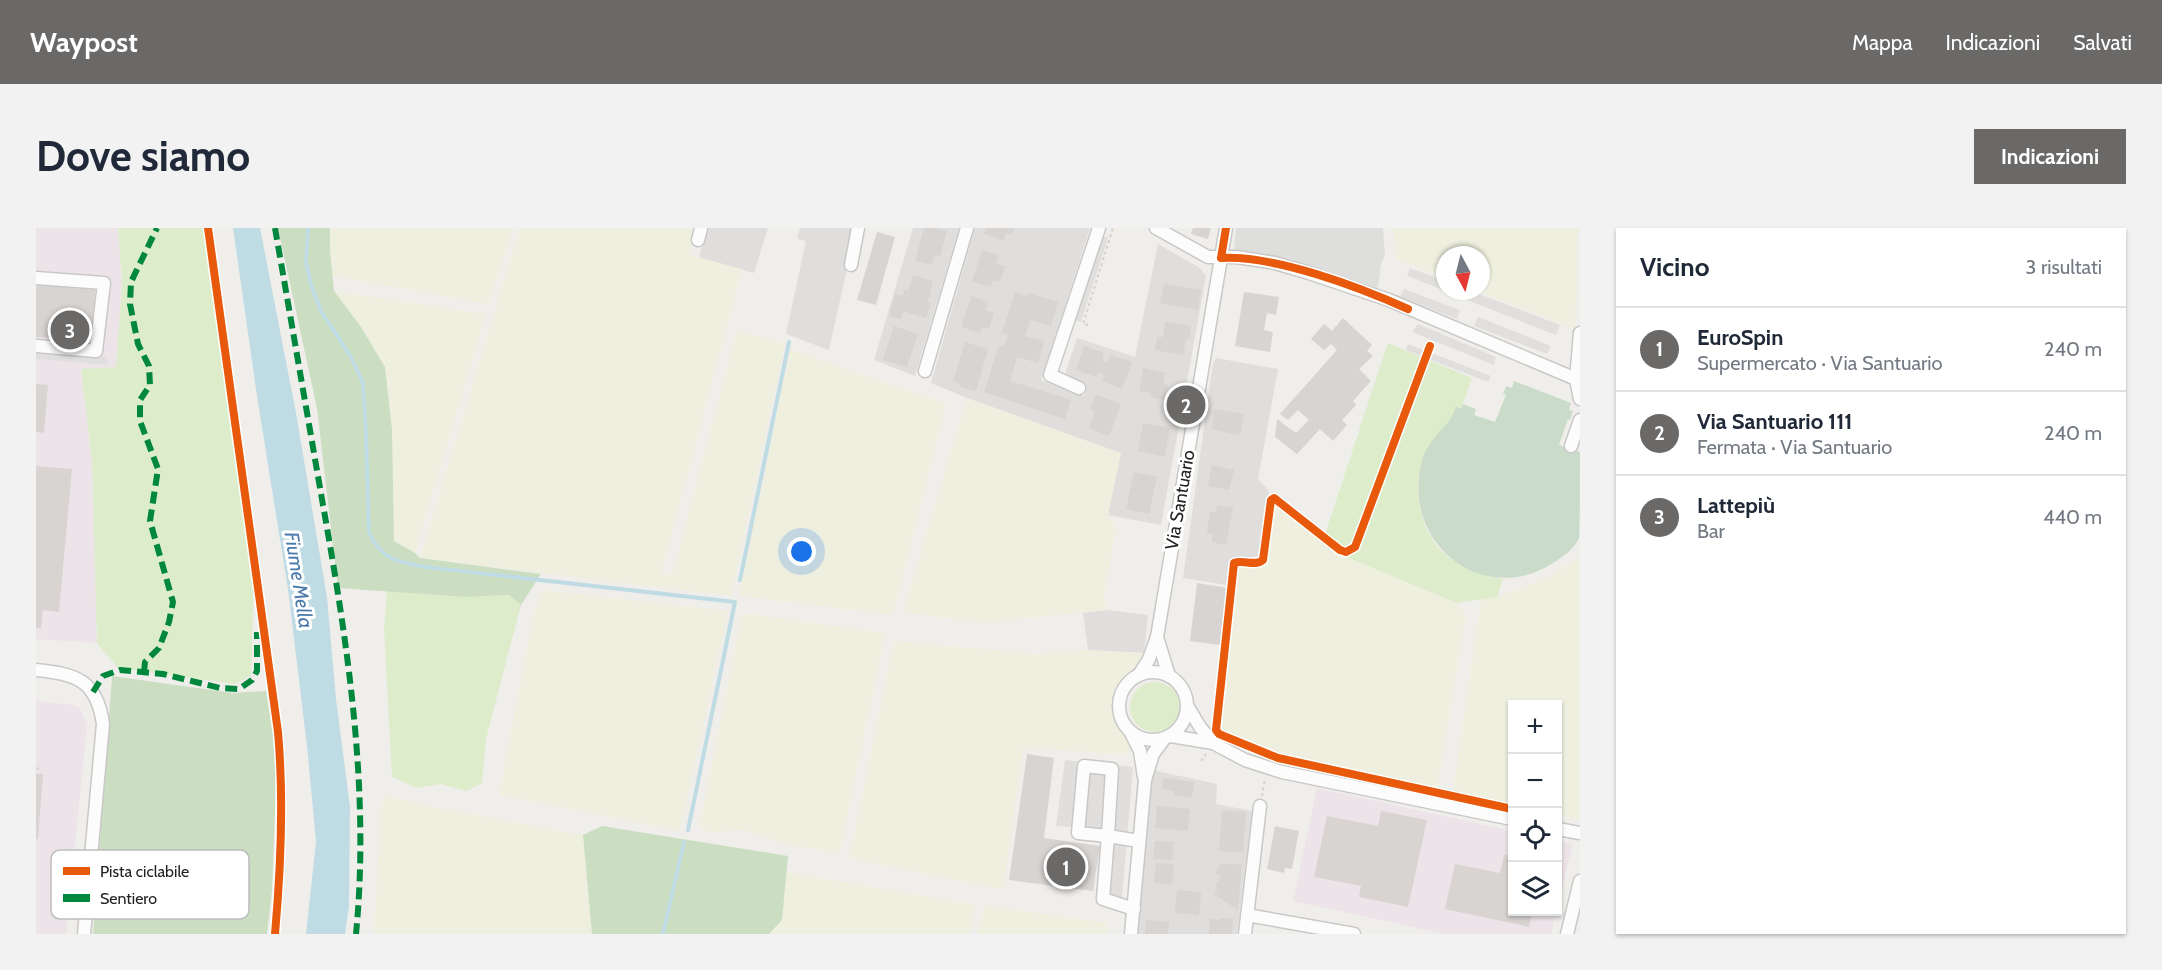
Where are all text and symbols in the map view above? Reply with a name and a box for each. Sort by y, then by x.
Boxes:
text: Waypost [30,25,138,59]
text: Mappa [1852,30,1913,55]
text: Indicazioni [1946,30,2040,55]
text: Salvati [2073,30,2132,55]
button: Indicazioni [1974,129,2126,184]
text: Dove siamo [36,130,250,182]
north arrow [1436,246,1490,300]
text: Vicino [1640,251,1709,283]
text: 3 risultati [2026,255,2102,279]
pin: 3 [51,308,90,352]
text: EuroSpin [1697,324,1783,351]
text: 1 [1656,337,1663,361]
text: 240 m [2044,337,2102,361]
text: Supermercato · Via Santuario [1697,351,1943,375]
pin: 2 [1166,382,1206,428]
text: Via Santuario 111 [1697,408,1852,435]
text: 2 [1654,421,1665,445]
text: 240 m [2044,421,2102,445]
text: Fermata · Via Santuario [1697,435,1892,459]
street label: Via Santuario [1160,448,1200,552]
text: Lattepiù [1697,492,1775,519]
text: 3 [1654,505,1665,529]
text: 440 m [2043,505,2102,529]
text: Bar [1697,519,1725,543]
water label: Fiume Mella [280,530,318,630]
your location [787,537,816,566]
map controls [1508,700,1562,916]
button: + [1508,700,1562,754]
button: − [1508,754,1562,808]
button: locate [1508,808,1562,862]
pin: 1 [1046,844,1086,890]
legend [51,850,249,919]
text: Pista ciclabile [100,862,189,881]
button: layers [1508,862,1562,916]
text: Sentiero [100,889,157,908]

